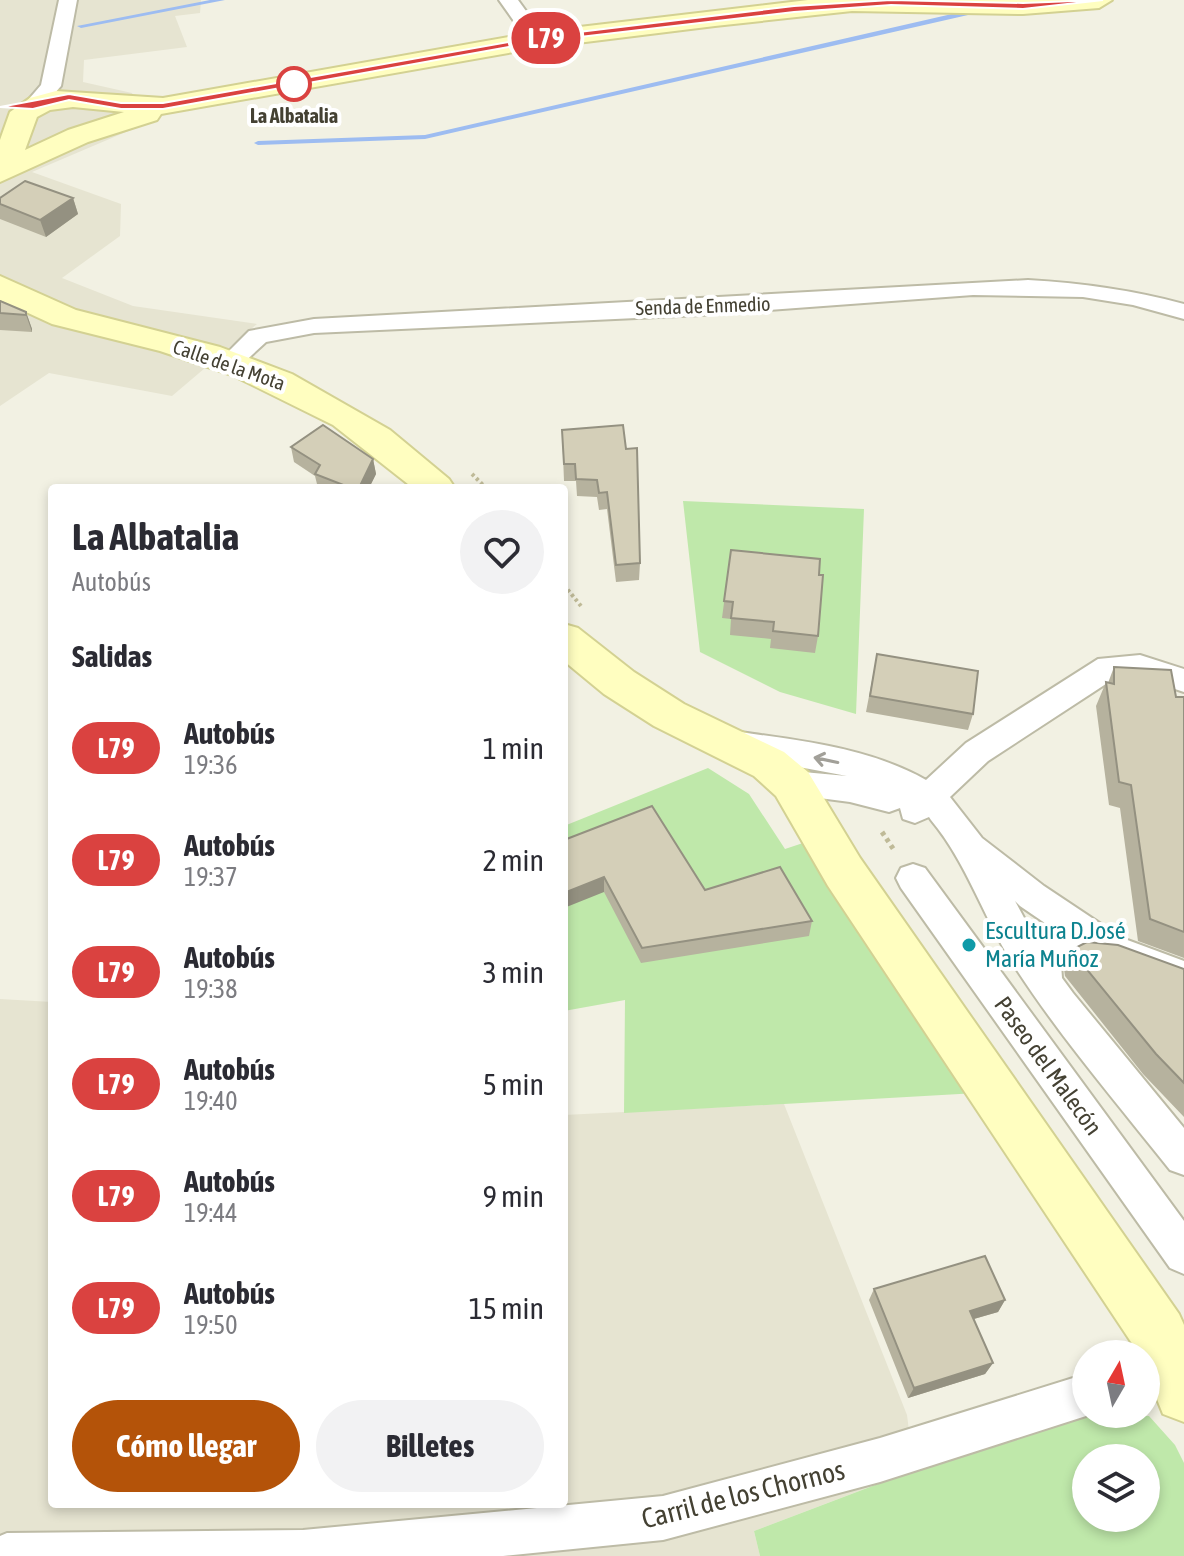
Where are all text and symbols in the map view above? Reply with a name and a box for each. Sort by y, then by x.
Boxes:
line badge: L79 [500,12,592,64]
text: L79 [527,22,565,54]
marker: La Albatalia [277,67,311,101]
place label: La Albatalia [250,104,338,127]
street label: Senda de Enmedio [635,292,771,319]
street label: Calle de la Mota [170,335,288,394]
button: heart [460,510,544,594]
text: La Albatalia [72,515,239,558]
text: Autobús [72,567,151,597]
text: Salidas [72,639,152,673]
text: Autobús [184,716,275,750]
text: 1 min [483,731,544,765]
text: L79 [97,732,135,764]
text: 19:36 [184,750,238,780]
one-way arrow [814,752,839,767]
text: Autobús [184,828,275,862]
text: 2 min [483,843,544,877]
text: L79 [97,844,135,876]
text: 19:37 [184,862,238,892]
place label: Escultura D.José María Muñoz [985,917,1126,972]
marker: Escultura D.José María Muñoz [960,936,978,954]
text: Autobús [184,940,275,974]
text: 3 min [483,955,544,989]
text: L79 [97,956,135,988]
text: 19:38 [184,974,238,1004]
street label: Paseo del Malecón [989,991,1108,1140]
text: Autobús [184,1052,275,1086]
text: 5 min [483,1067,544,1101]
text: L79 [97,1068,135,1100]
text: 19:40 [184,1086,238,1116]
text: Autobús [184,1164,275,1198]
text: 9 min [483,1179,544,1213]
text: L79 [97,1180,135,1212]
text: 19:44 [184,1198,238,1228]
text: Autobús [184,1276,275,1310]
text: 15 min [469,1291,544,1325]
text: L79 [97,1292,135,1324]
text: 19:50 [184,1310,238,1340]
north arrow [1072,1340,1160,1428]
map controls [1072,1340,1160,1532]
button: Cómo llegar [72,1400,300,1492]
button: Billetes [316,1400,544,1492]
button: layers [1072,1444,1160,1532]
street label: Carril de los Chornos [638,1453,848,1535]

